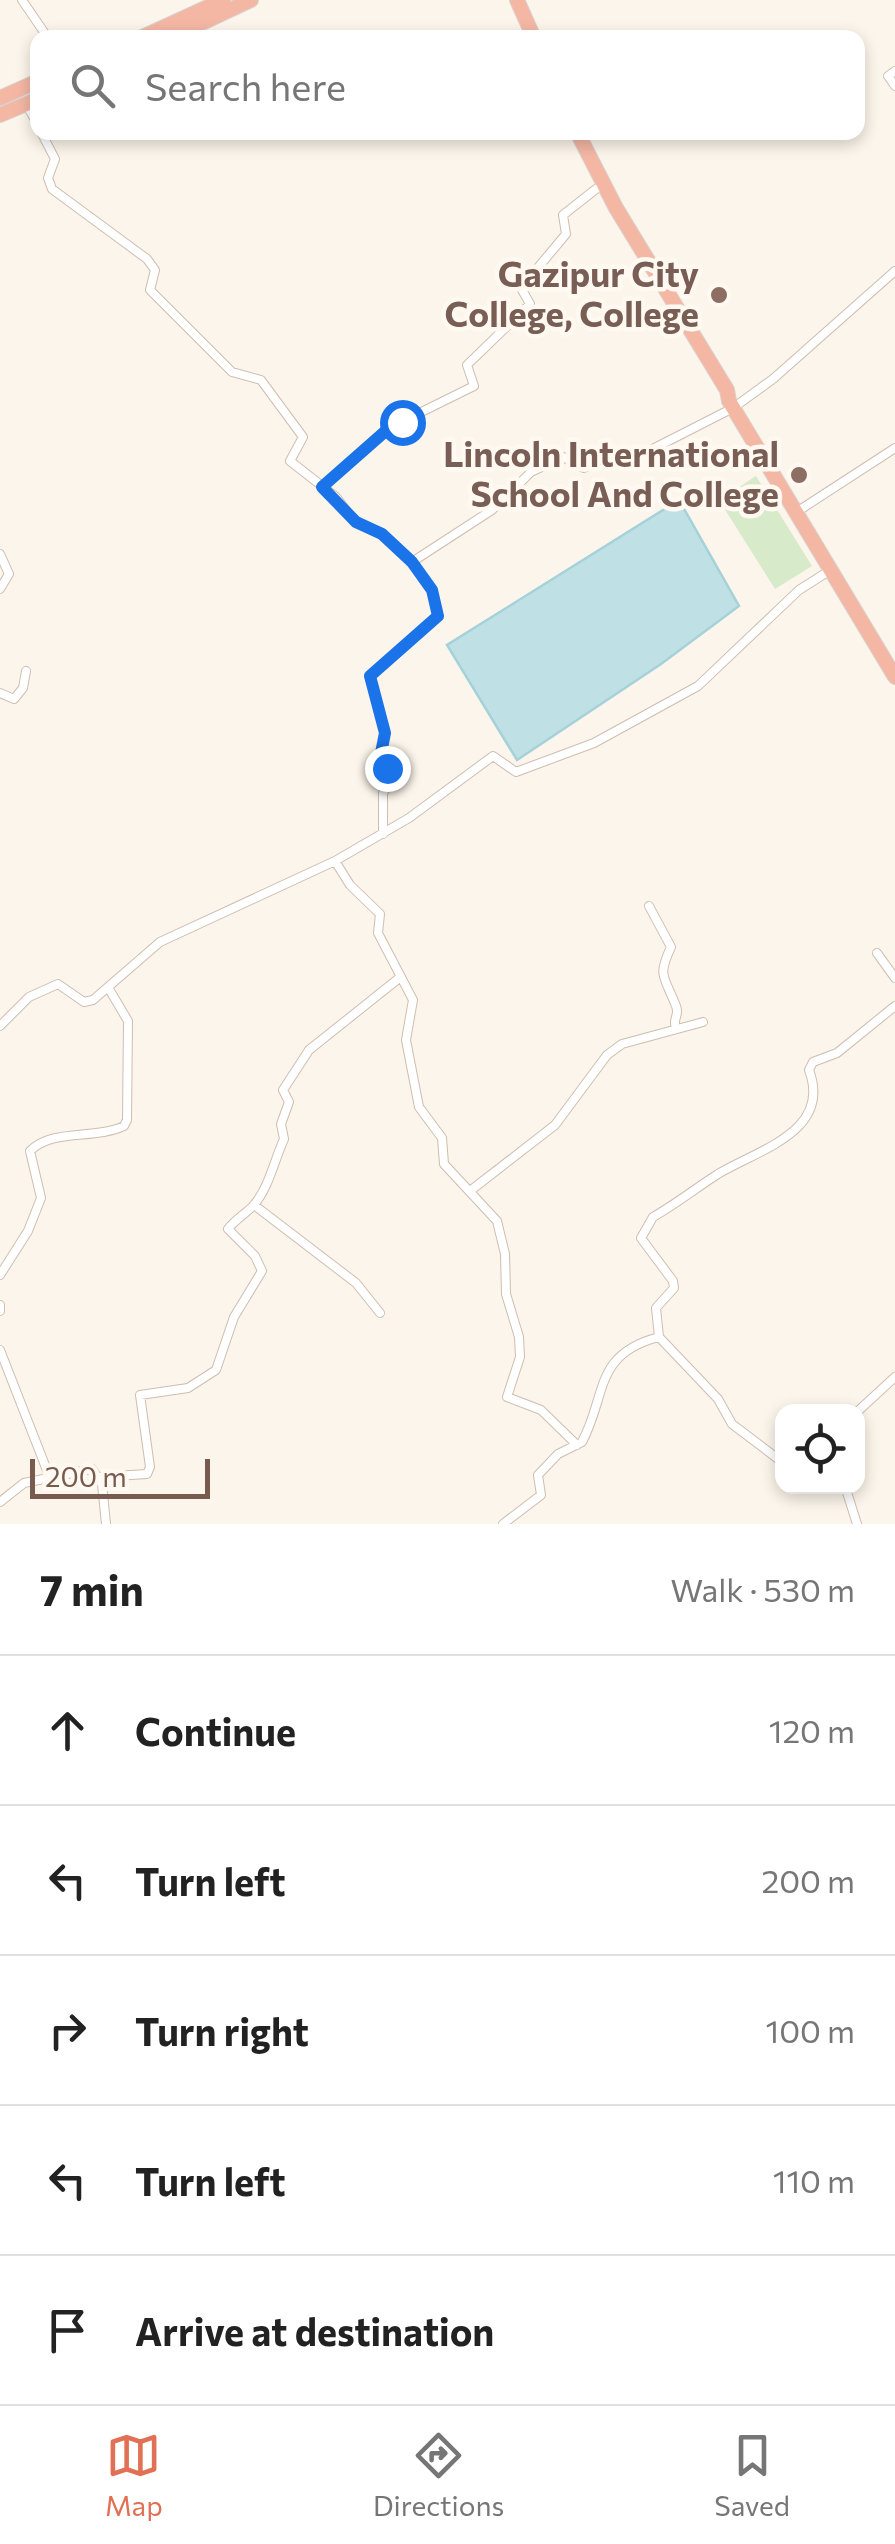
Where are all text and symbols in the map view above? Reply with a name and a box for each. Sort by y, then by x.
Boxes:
search box [30,30,865,140]
icon: search [65,58,120,113]
text: Search here [145,62,346,109]
place label: Gazipur City College, College [444,251,699,334]
marker: Gazipur City College, College [708,284,730,306]
route start [380,400,426,446]
place label: Lincoln International School And College [443,431,779,514]
marker: Lincoln International School And College [788,464,810,486]
route end [365,746,411,792]
map controls [775,1404,865,1494]
button: locate [775,1404,865,1494]
scale bar [30,1454,210,1498]
text: 200 m [45,1459,127,1493]
text: 7 min [40,1563,144,1615]
text: Walk · 530 m [670,1569,855,1609]
icon: ahead [40,1703,95,1758]
text: Continue [135,1707,296,1754]
text: 120 m [769,1710,855,1750]
icon: left [40,1853,95,1908]
text: Turn left [135,1857,286,1904]
text: 200 m [762,1860,855,1900]
icon: right [40,2003,95,2058]
text: Turn right [135,2007,309,2054]
text: 100 m [766,2010,855,2050]
icon: left [40,2153,95,2208]
text: Turn left [135,2157,286,2204]
text: 110 m [773,2160,855,2200]
icon: arrive [40,2303,95,2358]
text: Arrive at destination [135,2307,494,2354]
tab: Map [105,2428,163,2522]
tab: Directions [373,2428,504,2522]
tab: Saved [714,2428,790,2522]

